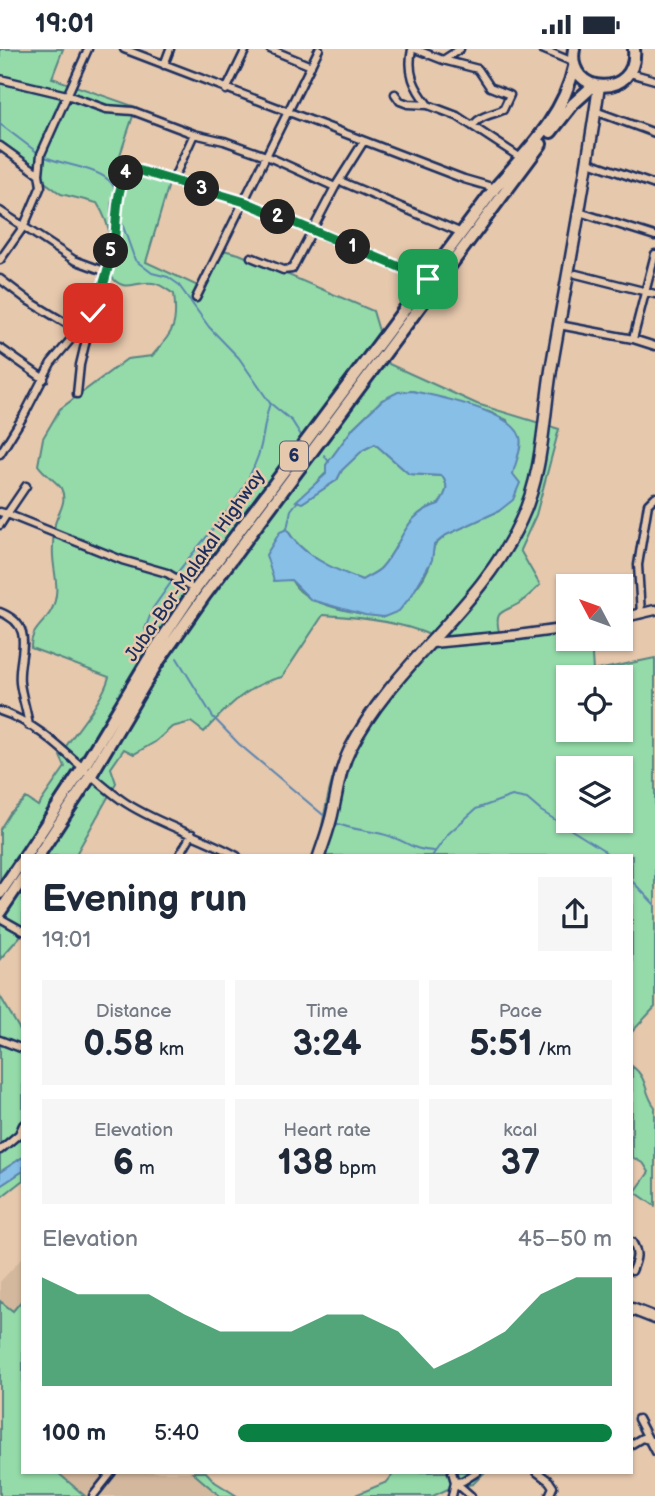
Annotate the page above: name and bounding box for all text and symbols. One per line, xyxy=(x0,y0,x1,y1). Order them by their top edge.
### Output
text: 19:01 xyxy=(35,9,95,40)
pin: 4 xyxy=(108,155,144,191)
text: 4 xyxy=(120,161,131,184)
pin: 3 xyxy=(184,171,220,207)
text: 3 xyxy=(196,177,207,200)
pin: 2 xyxy=(260,199,296,235)
text: 2 xyxy=(272,205,283,228)
pin: 1 xyxy=(336,229,370,265)
pin: 5 xyxy=(94,233,128,269)
text: 1 xyxy=(349,235,357,258)
text: 5 xyxy=(105,239,116,262)
pin xyxy=(398,249,458,309)
icon: arrive xyxy=(409,260,447,298)
pin xyxy=(63,283,123,343)
icon: check xyxy=(74,294,112,332)
road number: 6 xyxy=(280,442,308,471)
street label: Juba-Bor-Malakal Highway xyxy=(120,465,270,666)
north arrow xyxy=(556,574,634,651)
map controls xyxy=(556,574,633,833)
button: locate xyxy=(556,665,633,742)
button: layers xyxy=(556,756,633,833)
text: Evening run xyxy=(42,877,247,922)
button: share xyxy=(538,877,612,951)
text: 19:01 xyxy=(42,926,91,954)
text: Distance xyxy=(96,1000,172,1023)
text: Time xyxy=(306,1000,348,1023)
text: Pace xyxy=(499,1000,542,1023)
text: 0.58 xyxy=(83,1023,154,1066)
text: 3:24 xyxy=(292,1023,362,1066)
text: 5:51 xyxy=(469,1023,533,1066)
text: km xyxy=(154,1038,184,1061)
text: /km xyxy=(533,1038,571,1061)
text: Elevation xyxy=(94,1119,173,1142)
text: Heart rate xyxy=(283,1119,371,1142)
text: kcal xyxy=(503,1119,537,1142)
text: 6 xyxy=(113,1142,134,1185)
text: 138 xyxy=(278,1142,334,1185)
text: 37 xyxy=(500,1142,540,1185)
text: m xyxy=(134,1157,155,1180)
text: bpm xyxy=(334,1157,376,1180)
text: Elevation xyxy=(42,1225,138,1253)
text: 45–50 m xyxy=(518,1225,612,1253)
text: 100 m xyxy=(42,1419,106,1447)
text: 5:40 xyxy=(154,1419,199,1447)

